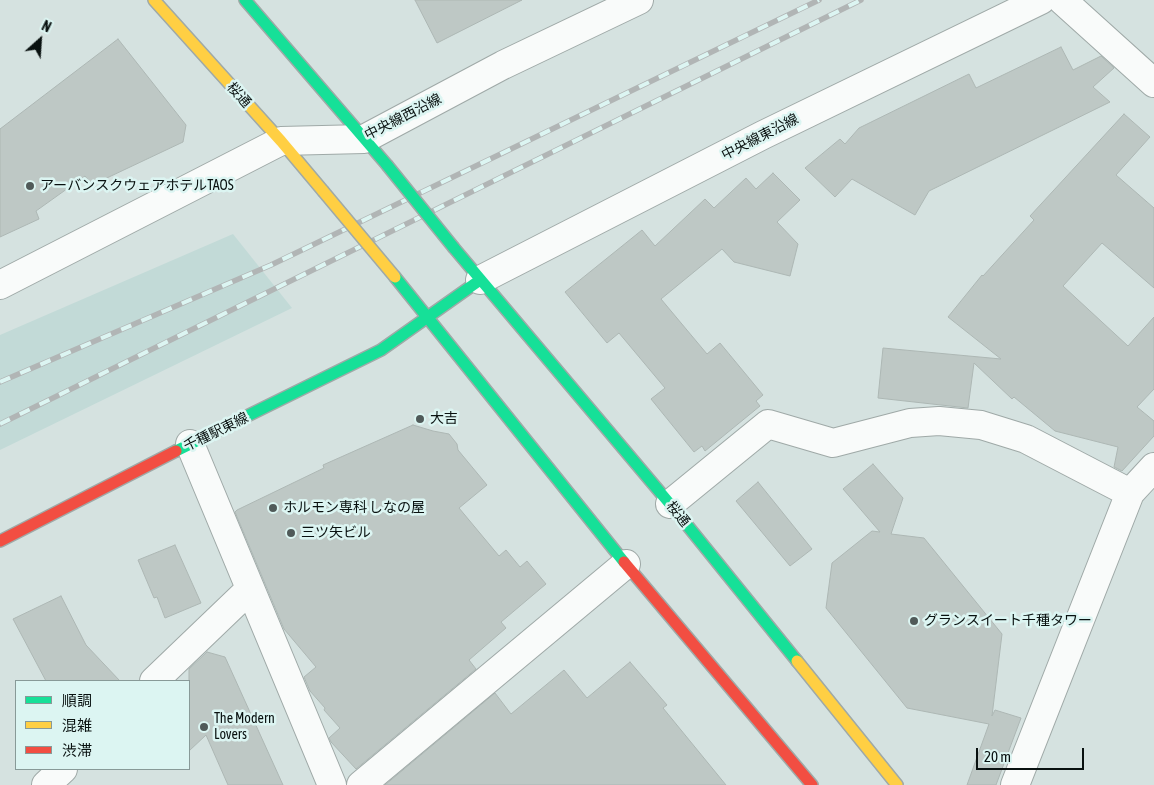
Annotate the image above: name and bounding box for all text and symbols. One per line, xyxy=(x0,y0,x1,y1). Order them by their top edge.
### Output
north arrow xyxy=(15,15,65,65)
text: N xyxy=(39,18,54,36)
street label: 桜通 xyxy=(223,79,255,111)
street label: 中央線西沿線 xyxy=(362,90,444,144)
street label: 中央線東沿線 xyxy=(719,110,801,164)
place label: アーバンスクウェアホテルTAOS xyxy=(40,178,234,194)
marker: アーバンスクウェアホテルTAOS xyxy=(24,180,36,192)
street label: 千種駅東線 xyxy=(181,409,251,455)
place label: 大吉 xyxy=(430,411,458,427)
marker: 大吉 xyxy=(414,413,426,425)
street label: 桜通 xyxy=(663,498,693,530)
place label: ホルモン専科 しなの屋 xyxy=(283,500,425,516)
marker: ホルモン専科 しなの屋 xyxy=(267,502,279,514)
place label: 三ツ矢ビル xyxy=(301,525,371,541)
marker: 三ツ矢ビル xyxy=(285,527,297,539)
place label: グランスイート千種タワー xyxy=(924,613,1092,629)
marker: グランスイート千種タワー xyxy=(908,615,920,627)
legend xyxy=(15,680,190,770)
text: 順調 xyxy=(62,692,92,709)
place label: The Modern Lovers xyxy=(214,711,275,744)
text: 混雑 xyxy=(62,717,92,734)
marker: The Modern Lovers xyxy=(198,721,210,733)
scale bar xyxy=(979,738,1086,770)
text: 渋滞 xyxy=(62,742,92,759)
text: 20 m xyxy=(984,748,1011,765)

